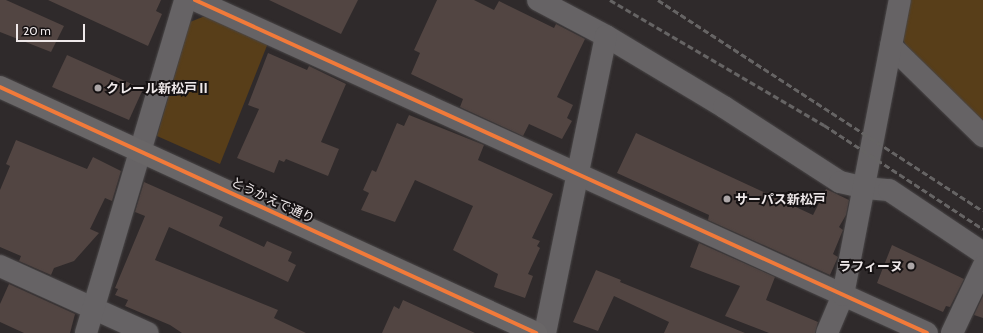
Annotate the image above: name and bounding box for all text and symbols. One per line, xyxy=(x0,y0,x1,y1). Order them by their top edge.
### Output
scale bar xyxy=(18,16,87,42)
text: 20 m xyxy=(23,23,51,38)
place label: クレール新松戸Ⅱ xyxy=(106,80,210,96)
marker: クレール新松戸Ⅱ xyxy=(93,83,103,93)
street label: とうかえで通り xyxy=(228,174,318,226)
place label: サーパス新松戸 xyxy=(735,191,826,207)
marker: サーパス新松戸 xyxy=(722,194,732,204)
place label: ラフィーヌ xyxy=(838,258,903,274)
marker: ラフィーヌ xyxy=(906,261,916,271)

